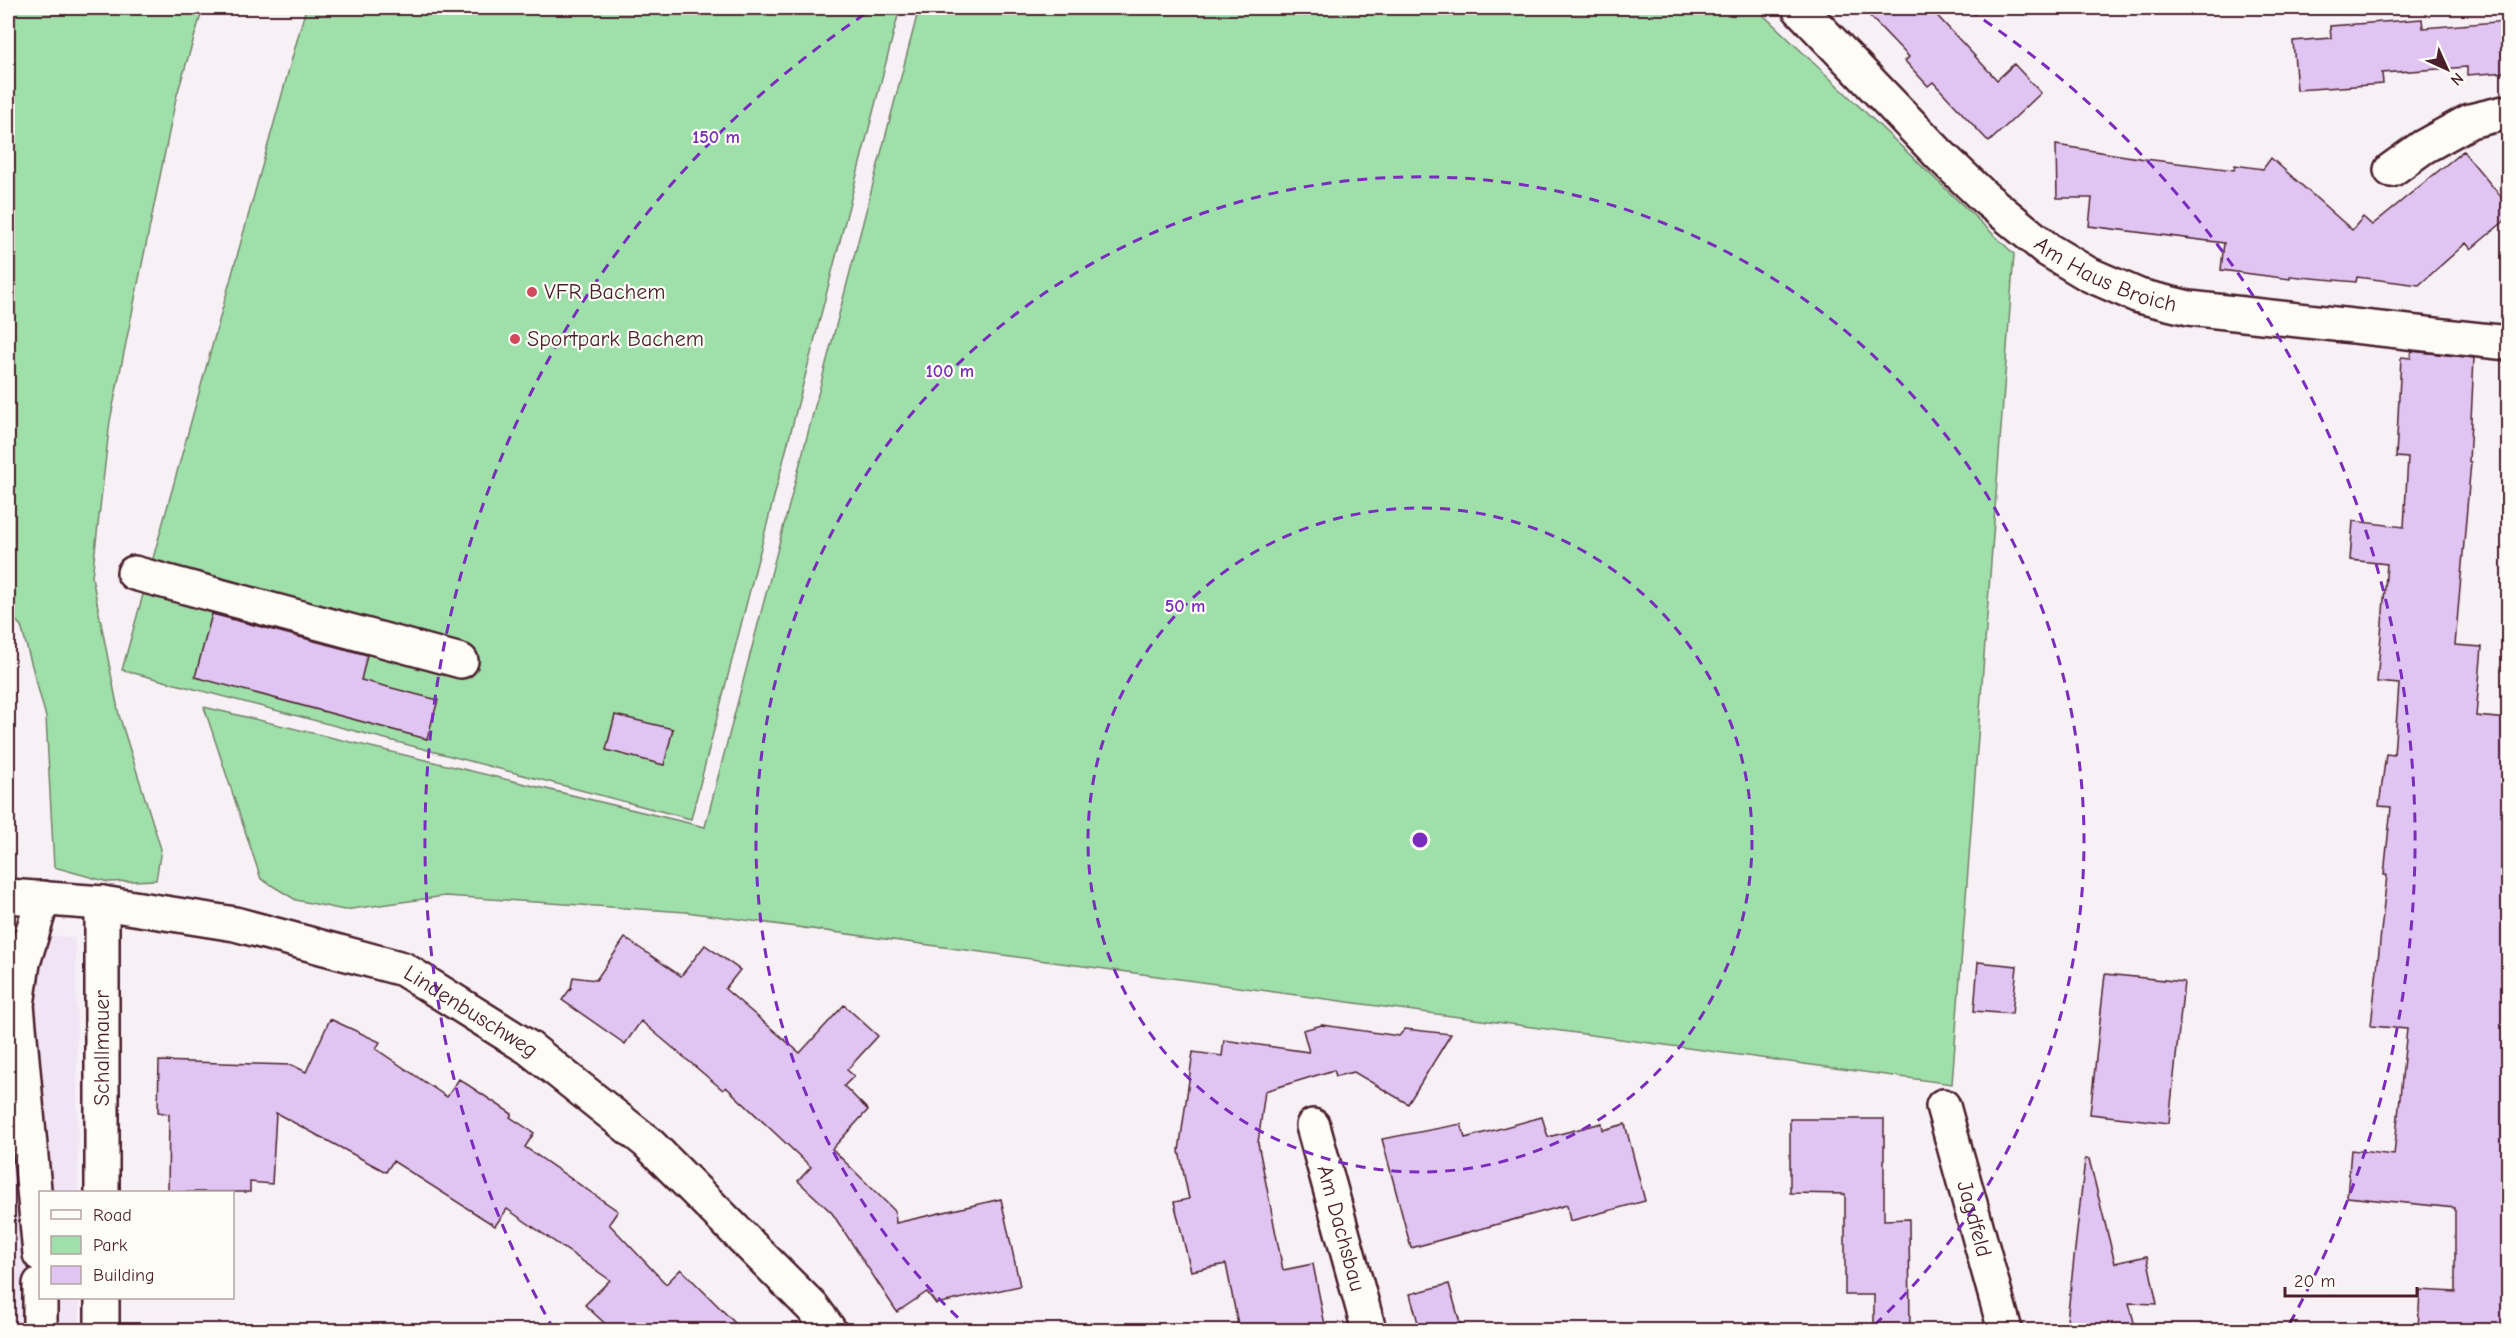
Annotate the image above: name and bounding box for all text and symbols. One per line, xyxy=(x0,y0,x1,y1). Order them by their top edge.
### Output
north arrow xyxy=(2417,39,2477,99)
text: N xyxy=(2447,69,2467,89)
text: 150 m xyxy=(692,127,740,148)
street label: Am Haus Broich xyxy=(2029,231,2179,318)
place label: VFR Bachem xyxy=(544,279,666,305)
marker: VFR Bachem xyxy=(525,285,539,299)
place label: Sportpark Bachem xyxy=(527,326,704,352)
marker: Sportpark Bachem xyxy=(508,332,522,346)
text: 100 m xyxy=(926,361,974,382)
text: 50 m xyxy=(1165,596,1205,617)
centre of rings xyxy=(1410,830,1430,850)
street label: Lindenbuschweg xyxy=(399,960,543,1063)
street label: Schallmauer xyxy=(89,990,115,1106)
street label: Am Dachsbau xyxy=(1311,1162,1371,1294)
street label: Jagdfeld xyxy=(1951,1178,1997,1260)
legend xyxy=(39,1191,234,1299)
text: Road xyxy=(93,1205,132,1226)
text: Park xyxy=(93,1235,128,1256)
scale bar xyxy=(2285,1260,2417,1298)
text: Building xyxy=(93,1265,155,1286)
text: 20 m xyxy=(2294,1271,2335,1292)

